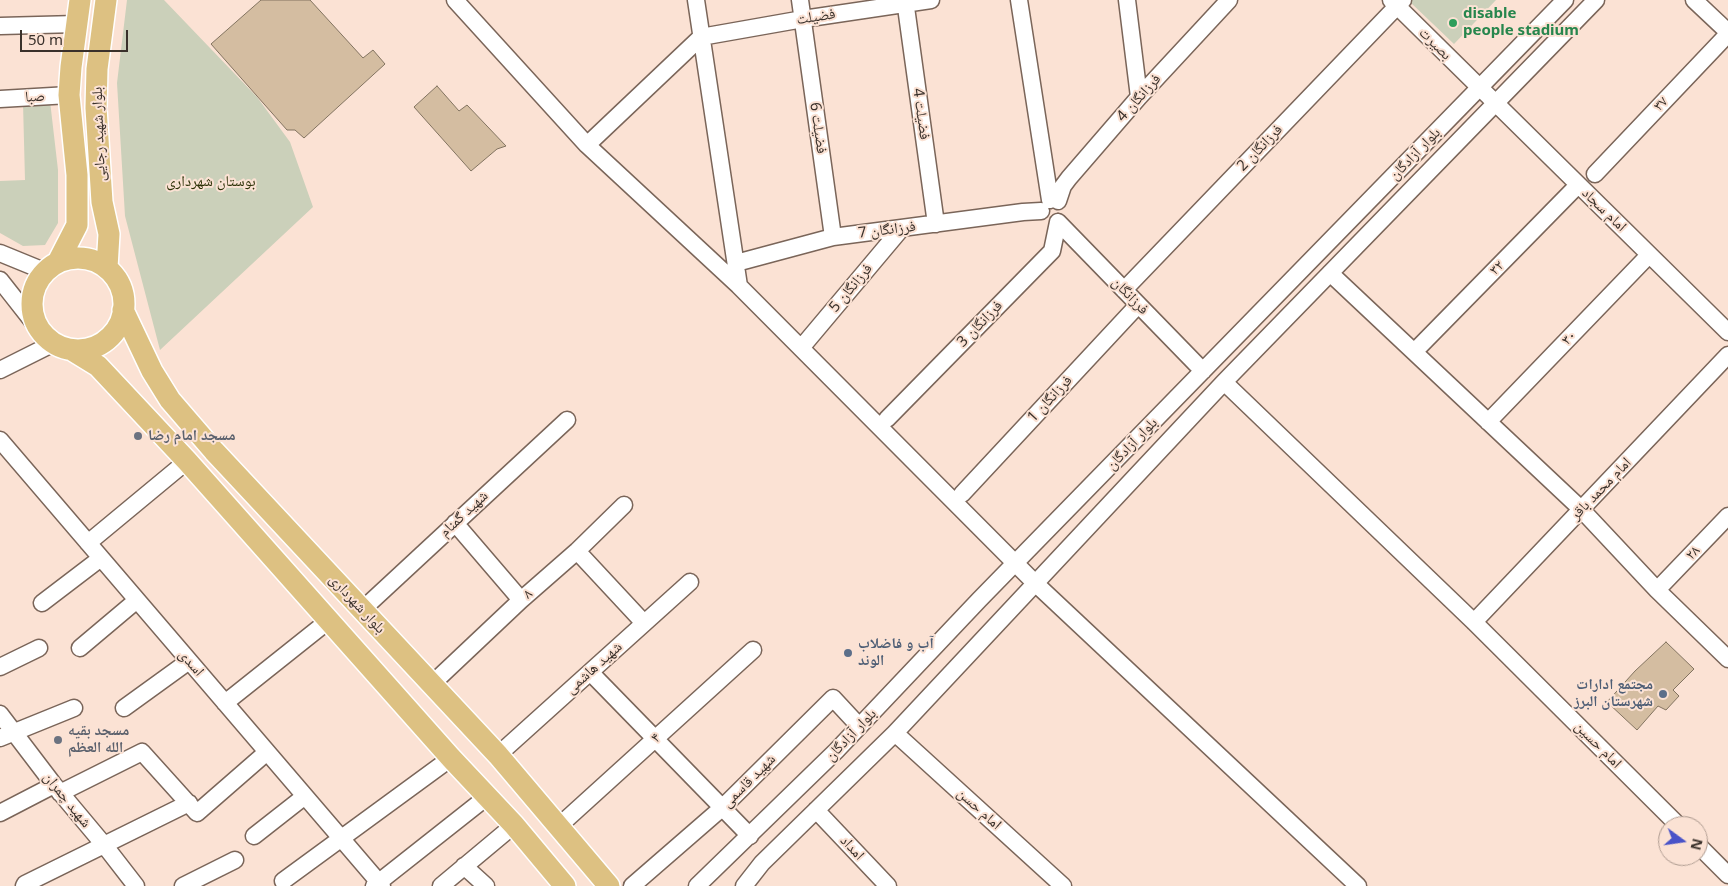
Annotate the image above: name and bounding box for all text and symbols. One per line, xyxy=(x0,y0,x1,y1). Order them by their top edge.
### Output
street label: فضیلت xyxy=(795,5,837,29)
place label: disable people stadium xyxy=(1463,5,1579,40)
marker: disable people stadium xyxy=(1447,17,1459,29)
scale bar xyxy=(22,20,130,52)
street label: بصیرت xyxy=(1415,24,1455,64)
text: 50 m xyxy=(28,29,63,49)
street label: فرزانگان 4 xyxy=(1113,71,1165,125)
street label: بلوار شهید رجایی xyxy=(88,86,110,182)
street label: صبا xyxy=(25,87,45,107)
street label: فضیلت 4 xyxy=(908,87,934,141)
street label: ۳۷ xyxy=(1650,93,1672,115)
street label: فضیلت 6 xyxy=(805,101,831,155)
street label: فرزانگان 2 xyxy=(1233,121,1287,175)
street label: بلوار آزادگان xyxy=(1386,124,1444,184)
park label: بوستان شهرداری xyxy=(166,173,256,191)
street label: امام سجاد xyxy=(1578,184,1630,236)
street label: فرزانگان 7 xyxy=(857,218,917,242)
street label: ۳۲ xyxy=(1486,257,1508,279)
street label: فرزانگان 5 xyxy=(826,260,876,316)
street label: فرزانگان xyxy=(1108,273,1152,319)
street label: فرزانگان 3 xyxy=(953,297,1007,351)
street label: ۳۰ xyxy=(1558,327,1580,349)
street label: فرزانگان 1 xyxy=(1024,372,1076,426)
street label: بلوار آزادگان xyxy=(1103,414,1161,474)
place label: مسجد امام رضا xyxy=(148,427,236,445)
marker: مسجد امام رضا xyxy=(132,430,144,442)
street label: امام محمد باقر xyxy=(1567,454,1635,524)
street label: شهید گمنام xyxy=(436,487,492,541)
street label: ۲۸ xyxy=(1682,542,1704,564)
street label: بلوار شهرداری xyxy=(325,571,389,637)
street label: ۸ xyxy=(520,585,536,603)
place label: آب و فاضلاب الوند xyxy=(858,635,934,670)
street label: شهید هاشمی xyxy=(562,638,626,698)
street label: اسدی xyxy=(174,646,208,680)
marker: آب و فاضلاب الوند xyxy=(842,647,854,659)
place label: مجتمع ادارات شهرستان البرز xyxy=(1574,676,1653,711)
marker: مجتمع ادارات شهرستان البرز xyxy=(1657,688,1669,700)
street label: بلوار آزادگان xyxy=(822,705,880,765)
street label: امام حسین xyxy=(1571,718,1625,772)
place label: مسجد بقیه الله العظم xyxy=(68,722,129,757)
street label: ۴ xyxy=(647,729,665,747)
marker: مسجد بقیه الله العظم xyxy=(52,734,64,746)
street label: شهید قاسمی xyxy=(718,750,780,812)
street label: شهید چمران xyxy=(39,769,95,831)
street label: امام حسن xyxy=(953,784,1005,834)
north arrow xyxy=(1658,816,1708,866)
street label: امداد xyxy=(836,832,868,864)
text: N xyxy=(1686,837,1708,852)

